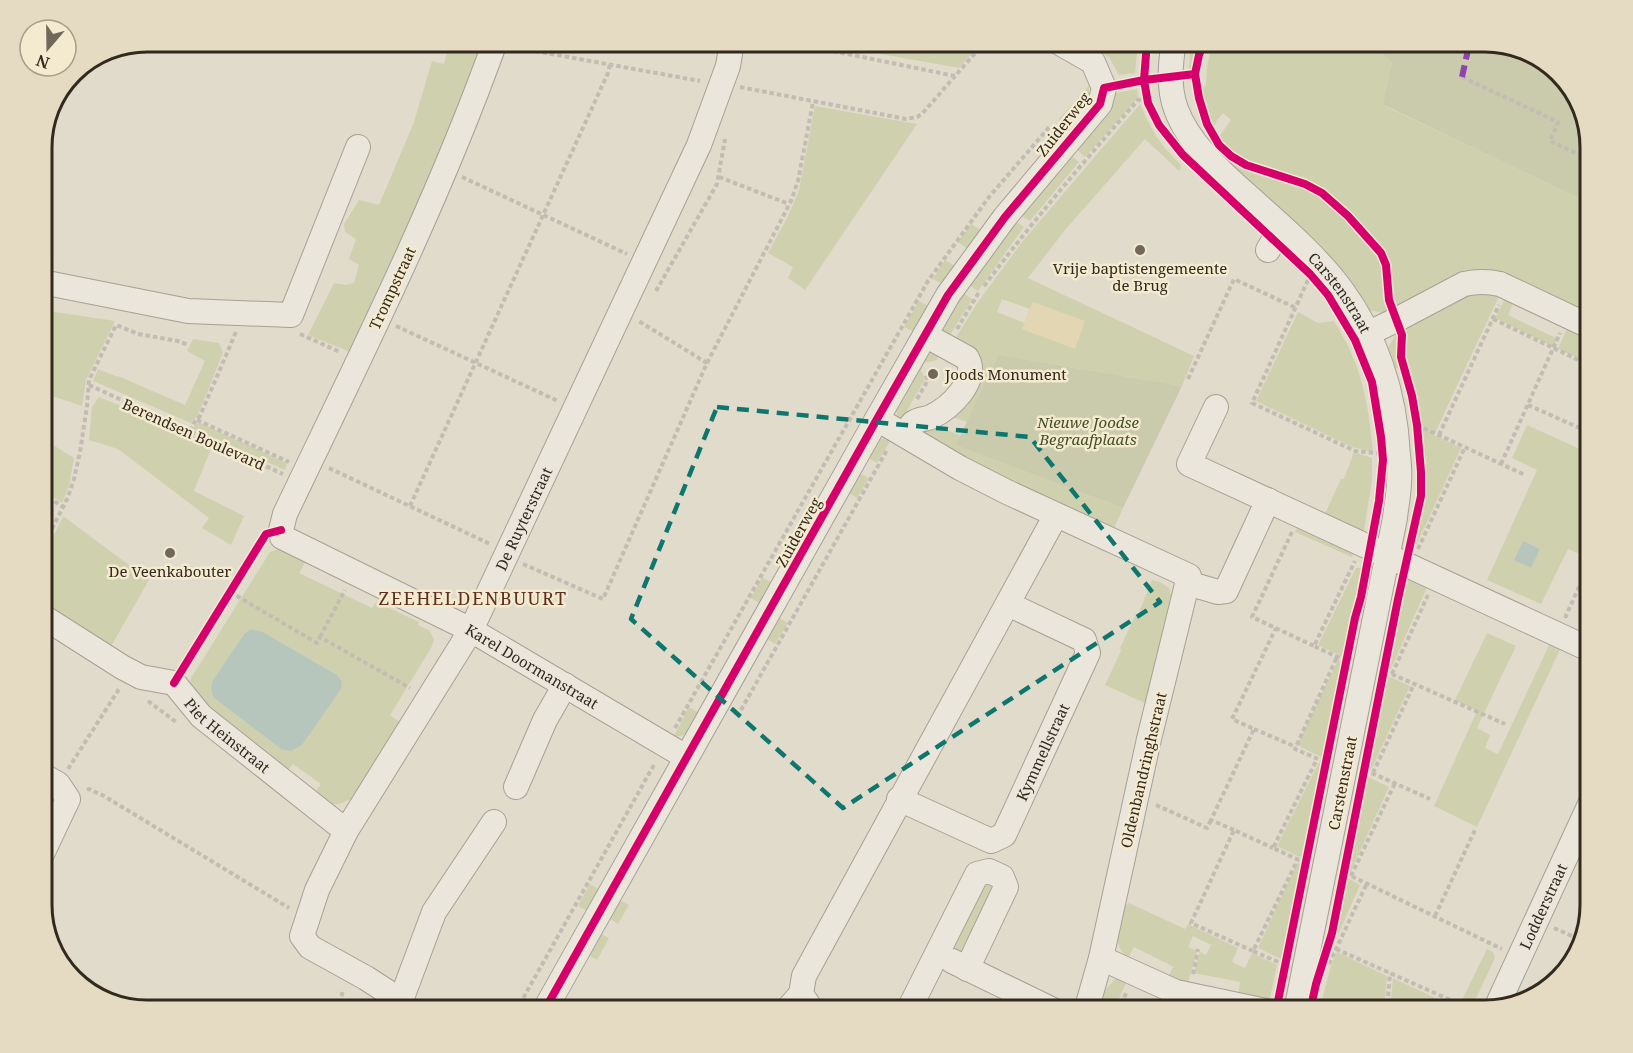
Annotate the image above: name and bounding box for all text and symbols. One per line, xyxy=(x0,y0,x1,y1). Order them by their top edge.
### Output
north arrow xyxy=(18,18,78,78)
text: N xyxy=(33,49,53,75)
street label: Zuiderweg xyxy=(1032,88,1094,160)
street label: Trompstraat xyxy=(364,243,420,333)
marker: Vrije baptistengemeente de Brug xyxy=(1133,243,1147,257)
street label: Carstenstraat xyxy=(1304,248,1376,336)
place label: Vrije baptistengemeente de Brug xyxy=(1053,258,1227,295)
place label: Joods Monument xyxy=(944,364,1067,384)
marker: Joods Monument xyxy=(926,367,940,381)
street label: Berendsen Boulevard xyxy=(119,393,269,475)
park label: Nieuwe Joodse Begraafplaats xyxy=(1036,412,1139,449)
street label: De Ruyterstraat xyxy=(490,464,556,574)
street label: Zuiderweg xyxy=(771,494,825,570)
marker: De Veenkabouter xyxy=(163,546,177,560)
place label: De Veenkabouter xyxy=(109,561,231,581)
district label: ZEEHELDENBUURT xyxy=(379,586,567,610)
street label: Karel Doormanstraat xyxy=(462,619,602,713)
street label: Oldenbandringhstraat xyxy=(1115,690,1171,850)
street label: Piet Heinstraat xyxy=(180,694,274,777)
street label: Kymmellstraat xyxy=(1011,700,1074,804)
street label: Carstenstraat xyxy=(1323,734,1361,832)
street label: Lodderstraat xyxy=(1514,860,1571,953)

